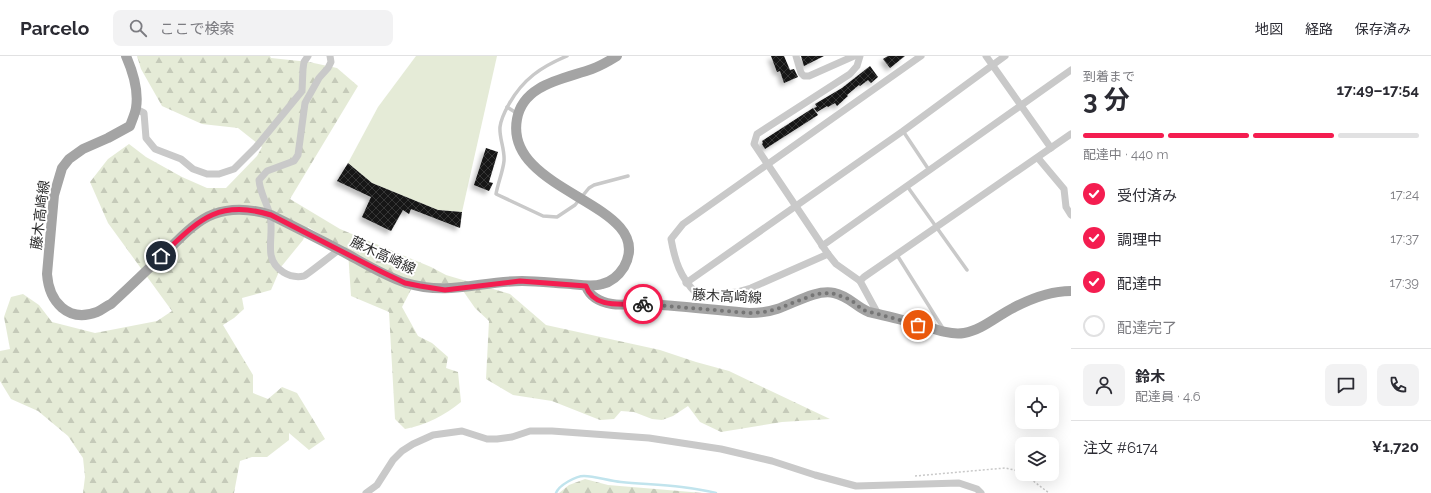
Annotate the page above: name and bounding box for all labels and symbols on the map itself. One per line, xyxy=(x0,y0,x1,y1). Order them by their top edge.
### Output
street label: 藤木高崎線 xyxy=(28,179,52,251)
street label: 藤木高崎線 xyxy=(348,233,418,277)
pin xyxy=(144,239,178,273)
courier xyxy=(623,284,663,324)
street label: 藤木高崎線 xyxy=(692,286,762,306)
pin xyxy=(901,308,935,342)

